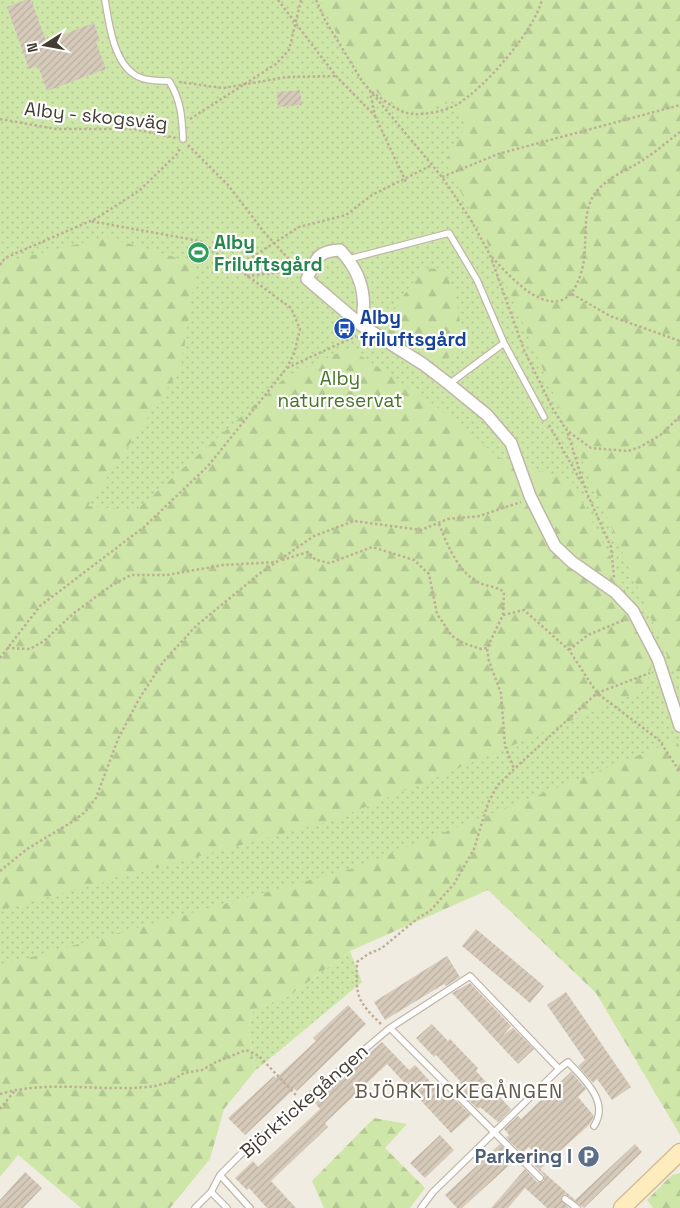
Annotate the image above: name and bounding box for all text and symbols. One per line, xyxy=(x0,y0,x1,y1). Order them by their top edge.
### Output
north arrow xyxy=(20,20,70,70)
text: N xyxy=(23,41,42,54)
street label: Alby - skogsväg xyxy=(23,96,169,136)
place label: Alby Friluftsgård xyxy=(214,230,323,277)
sports icon: Alby Friluftsgård xyxy=(186,241,210,265)
place label: Alby friluftsgård xyxy=(360,305,467,352)
bus stop icon: Alby friluftsgård xyxy=(332,316,356,340)
park label: Alby naturreservat xyxy=(277,366,403,413)
street label: Björktickegången xyxy=(235,1038,373,1164)
district label: BJÖRKTICKEGÅNGEN xyxy=(355,1078,563,1104)
place label: Parkering I xyxy=(475,1144,572,1169)
parking icon: Parkering I xyxy=(576,1144,600,1168)

